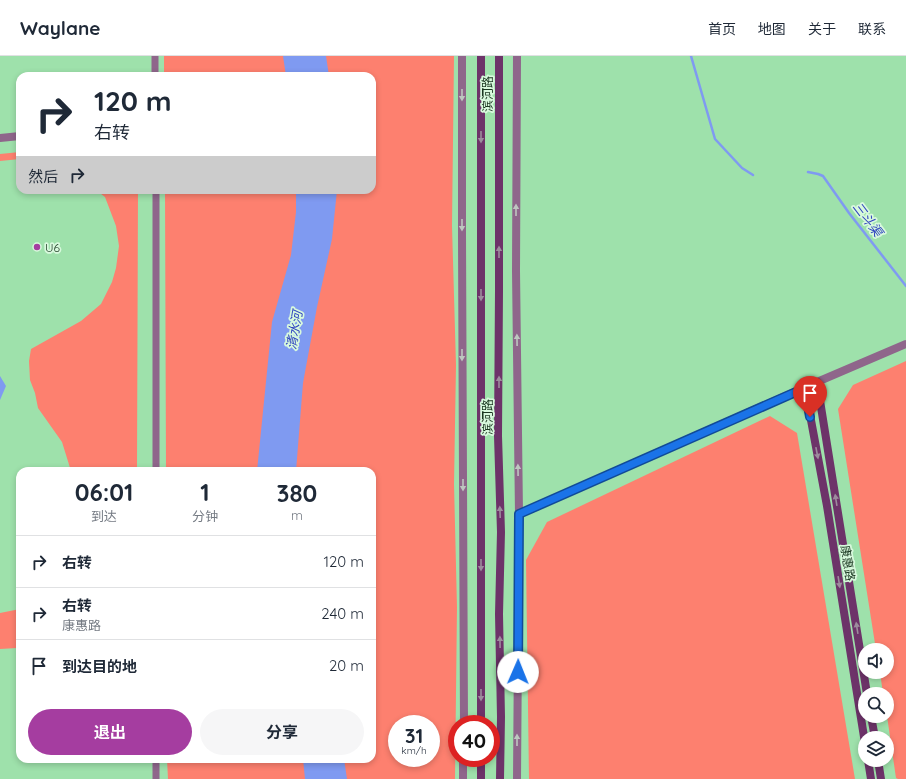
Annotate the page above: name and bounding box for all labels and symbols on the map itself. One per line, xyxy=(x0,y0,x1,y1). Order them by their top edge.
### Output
street label: 滨河路 xyxy=(480,76,495,112)
one-way arrow xyxy=(459,89,465,102)
one-way arrow xyxy=(478,131,484,144)
water label: 三斗渠 xyxy=(850,199,887,241)
one-way arrow xyxy=(513,203,519,216)
one-way arrow xyxy=(459,219,465,232)
place label: U6 xyxy=(45,240,61,255)
marker: U6 xyxy=(32,242,42,252)
one-way arrow xyxy=(496,245,502,258)
one-way arrow xyxy=(478,289,484,302)
water label: 清水河 xyxy=(283,306,306,351)
one-way arrow xyxy=(514,333,520,346)
one-way arrow xyxy=(459,349,465,362)
one-way arrow xyxy=(496,375,502,388)
pin xyxy=(793,376,827,417)
street label: 滨河路 xyxy=(480,399,495,435)
one-way arrow xyxy=(814,447,820,460)
one-way arrow xyxy=(515,464,522,476)
one-way arrow xyxy=(460,479,466,492)
one-way arrow xyxy=(833,493,839,506)
one-way arrow xyxy=(497,505,503,518)
street label: 康惠路 xyxy=(838,544,858,582)
one-way arrow xyxy=(478,559,484,572)
one-way arrow xyxy=(836,575,842,588)
one-way arrow xyxy=(854,622,860,634)
one-way arrow xyxy=(497,635,503,648)
position arrow xyxy=(497,651,539,693)
one-way arrow xyxy=(478,689,484,702)
speed limit sign: 40 xyxy=(448,715,500,767)
one-way arrow xyxy=(514,733,520,746)

